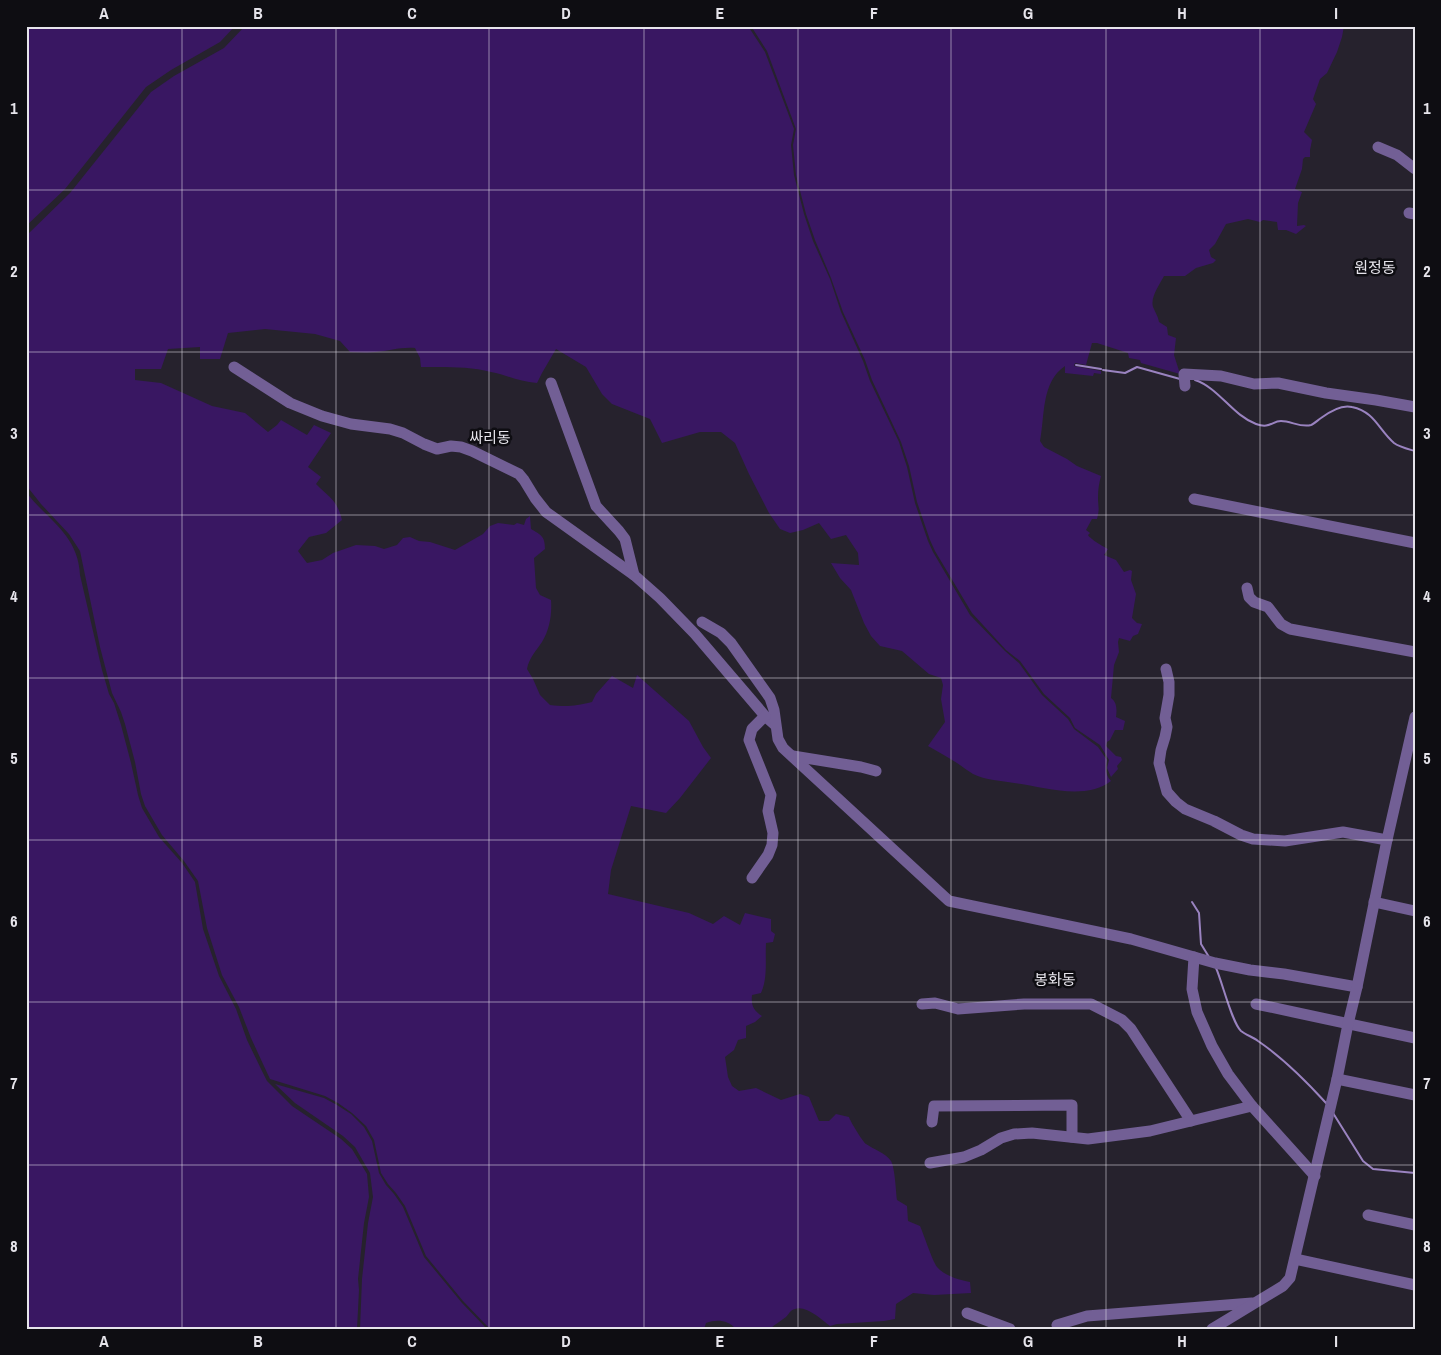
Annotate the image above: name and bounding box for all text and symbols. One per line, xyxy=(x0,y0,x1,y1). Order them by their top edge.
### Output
text: A xyxy=(99,2,109,24)
text: B xyxy=(253,2,263,24)
text: C xyxy=(407,2,417,24)
text: D xyxy=(561,2,571,24)
text: E xyxy=(716,2,725,24)
text: F xyxy=(870,2,878,24)
text: G xyxy=(1023,2,1033,24)
text: H xyxy=(1177,2,1187,24)
text: I xyxy=(1334,2,1338,24)
text: 1 xyxy=(10,97,18,119)
text: 1 xyxy=(1423,97,1431,119)
district label: 원정동 xyxy=(1354,257,1396,278)
text: 2 xyxy=(10,260,18,282)
text: 2 xyxy=(1423,260,1431,282)
text: 3 xyxy=(10,422,18,444)
text: 3 xyxy=(1423,422,1431,444)
district label: 싸리동 xyxy=(469,427,511,448)
text: 4 xyxy=(10,585,18,607)
text: 4 xyxy=(1423,585,1431,607)
text: 5 xyxy=(10,747,18,769)
text: 5 xyxy=(1423,747,1431,769)
text: 6 xyxy=(10,910,18,932)
text: 6 xyxy=(1423,910,1431,932)
district label: 봉화동 xyxy=(1034,969,1076,990)
text: 7 xyxy=(10,1072,18,1094)
text: 7 xyxy=(1423,1072,1431,1094)
text: 8 xyxy=(10,1235,18,1257)
text: 8 xyxy=(1423,1235,1431,1257)
text: A xyxy=(99,1330,109,1352)
text: B xyxy=(253,1330,263,1352)
text: C xyxy=(407,1330,417,1352)
text: D xyxy=(561,1330,571,1352)
text: E xyxy=(716,1330,725,1352)
text: F xyxy=(870,1330,878,1352)
text: G xyxy=(1023,1330,1033,1352)
text: H xyxy=(1177,1330,1187,1352)
text: I xyxy=(1334,1330,1338,1352)

